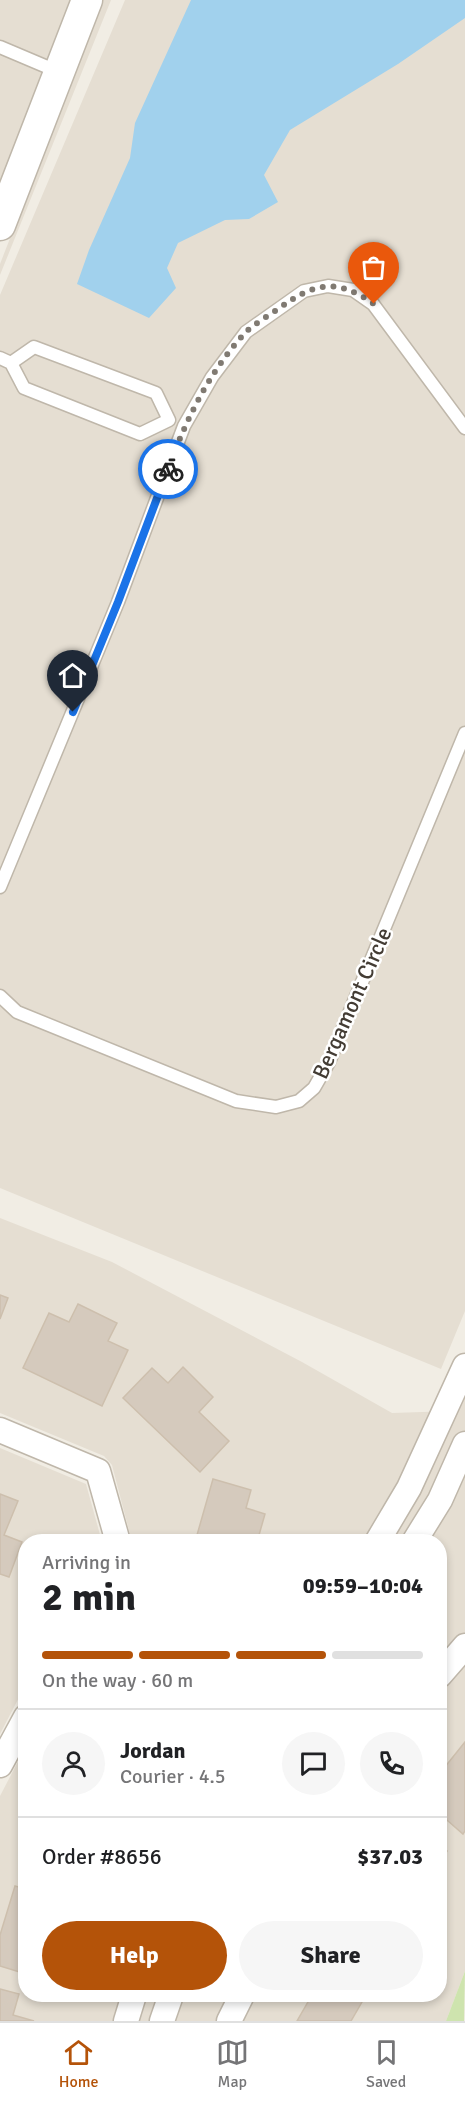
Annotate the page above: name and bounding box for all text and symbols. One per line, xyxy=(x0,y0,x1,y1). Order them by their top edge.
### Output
pin xyxy=(348,242,399,304)
icon: bag xyxy=(357,251,390,284)
courier xyxy=(138,439,198,499)
icon: bike xyxy=(152,453,185,486)
pin xyxy=(47,650,98,712)
icon: home xyxy=(56,659,89,692)
street label: Bergamont Circle xyxy=(307,923,397,1083)
text: Arriving in xyxy=(42,1550,131,1575)
text: 09:59–10:04 xyxy=(303,1572,423,1599)
text: 2 min xyxy=(42,1573,136,1621)
text: On the way · 60 m xyxy=(42,1668,193,1693)
button: person xyxy=(42,1732,105,1795)
button: chat xyxy=(282,1732,345,1795)
button: phone xyxy=(360,1732,423,1795)
text: Jordan xyxy=(120,1737,186,1764)
text: Courier · 4.5 xyxy=(120,1764,226,1789)
text: Order #8656 xyxy=(42,1843,162,1870)
text: $37.03 xyxy=(357,1843,423,1870)
button: Help xyxy=(42,1921,227,1990)
button: Share xyxy=(239,1921,423,1990)
tab: Home xyxy=(59,2036,99,2092)
tab: Map xyxy=(216,2036,249,2092)
tab: Saved xyxy=(366,2036,406,2092)

